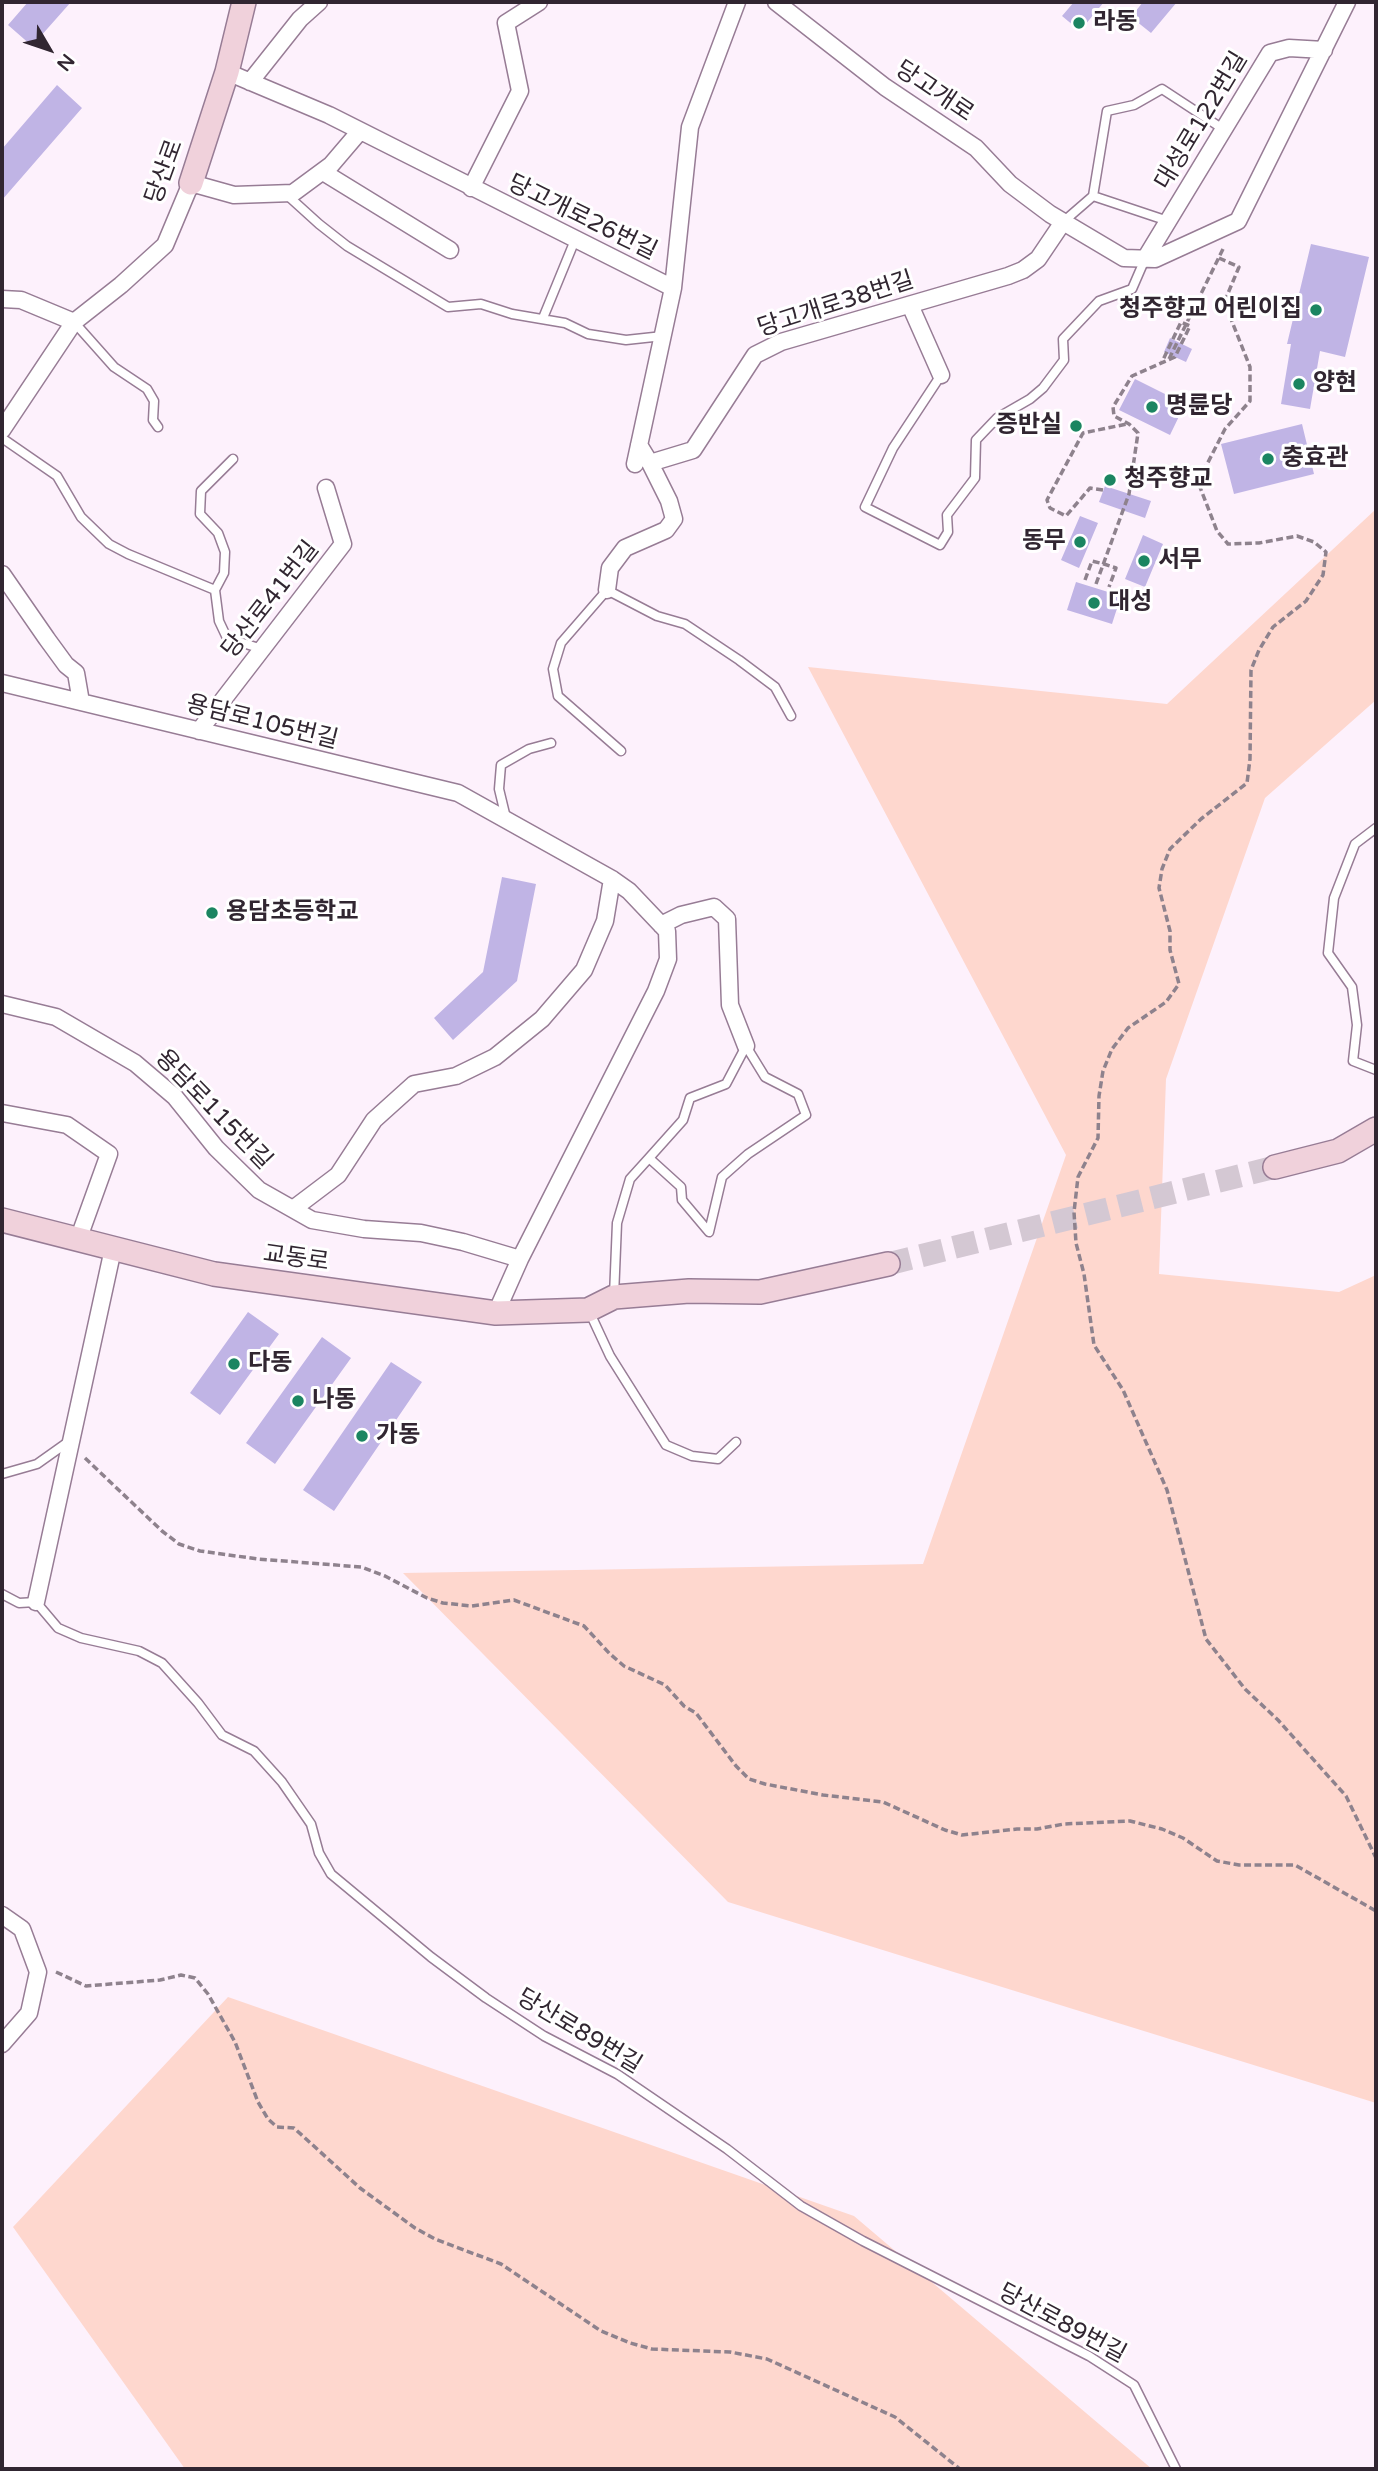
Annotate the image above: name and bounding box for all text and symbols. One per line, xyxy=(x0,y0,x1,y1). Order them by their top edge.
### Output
place label: 라동 xyxy=(1093,9,1137,37)
north arrow xyxy=(14,14,84,84)
marker: 라동 xyxy=(1071,15,1087,31)
street label: 대성로122번길 xyxy=(1150,47,1254,195)
text: N xyxy=(52,49,79,75)
street label: 당고개로 xyxy=(889,55,979,129)
street label: 당산로 xyxy=(140,136,190,208)
street label: 당고개로26번길 xyxy=(503,169,661,267)
street label: 당고개로38번길 xyxy=(754,266,918,344)
place label: 청주향교 어린이집 xyxy=(1119,296,1302,324)
marker: 청주향교 어린이집 xyxy=(1308,302,1324,318)
place label: 양현 xyxy=(1313,370,1357,398)
marker: 양현 xyxy=(1291,376,1307,392)
place label: 명륜당 xyxy=(1166,393,1232,421)
marker: 명륜당 xyxy=(1144,399,1160,415)
place label: 증반실 xyxy=(996,412,1062,440)
marker: 증반실 xyxy=(1068,418,1084,434)
place label: 충효관 xyxy=(1282,445,1348,473)
marker: 충효관 xyxy=(1260,451,1276,467)
place label: 청주향교 xyxy=(1124,466,1212,494)
marker: 청주향교 xyxy=(1102,472,1118,488)
place label: 동무 xyxy=(1022,528,1066,556)
marker: 동무 xyxy=(1072,534,1088,550)
street label: 당산로41번길 xyxy=(216,536,326,664)
place label: 서무 xyxy=(1158,547,1202,575)
marker: 서무 xyxy=(1136,553,1152,569)
place label: 대성 xyxy=(1108,589,1152,617)
marker: 대성 xyxy=(1086,595,1102,611)
street label: 용담로105번길 xyxy=(183,690,341,756)
place label: 용담초등학교 xyxy=(226,899,358,927)
marker: 용담초등학교 xyxy=(204,905,220,921)
street label: 용담로115번길 xyxy=(149,1044,277,1176)
street label: 교동로 xyxy=(261,1240,331,1278)
place label: 다동 xyxy=(248,1350,292,1378)
marker: 다동 xyxy=(226,1356,242,1372)
place label: 나동 xyxy=(312,1387,356,1415)
marker: 나동 xyxy=(290,1393,306,1409)
place label: 가동 xyxy=(376,1422,420,1450)
marker: 가동 xyxy=(354,1428,370,1444)
street label: 당산로89번길 xyxy=(511,1983,647,2081)
street label: 당산로89번길 xyxy=(993,2278,1131,2370)

